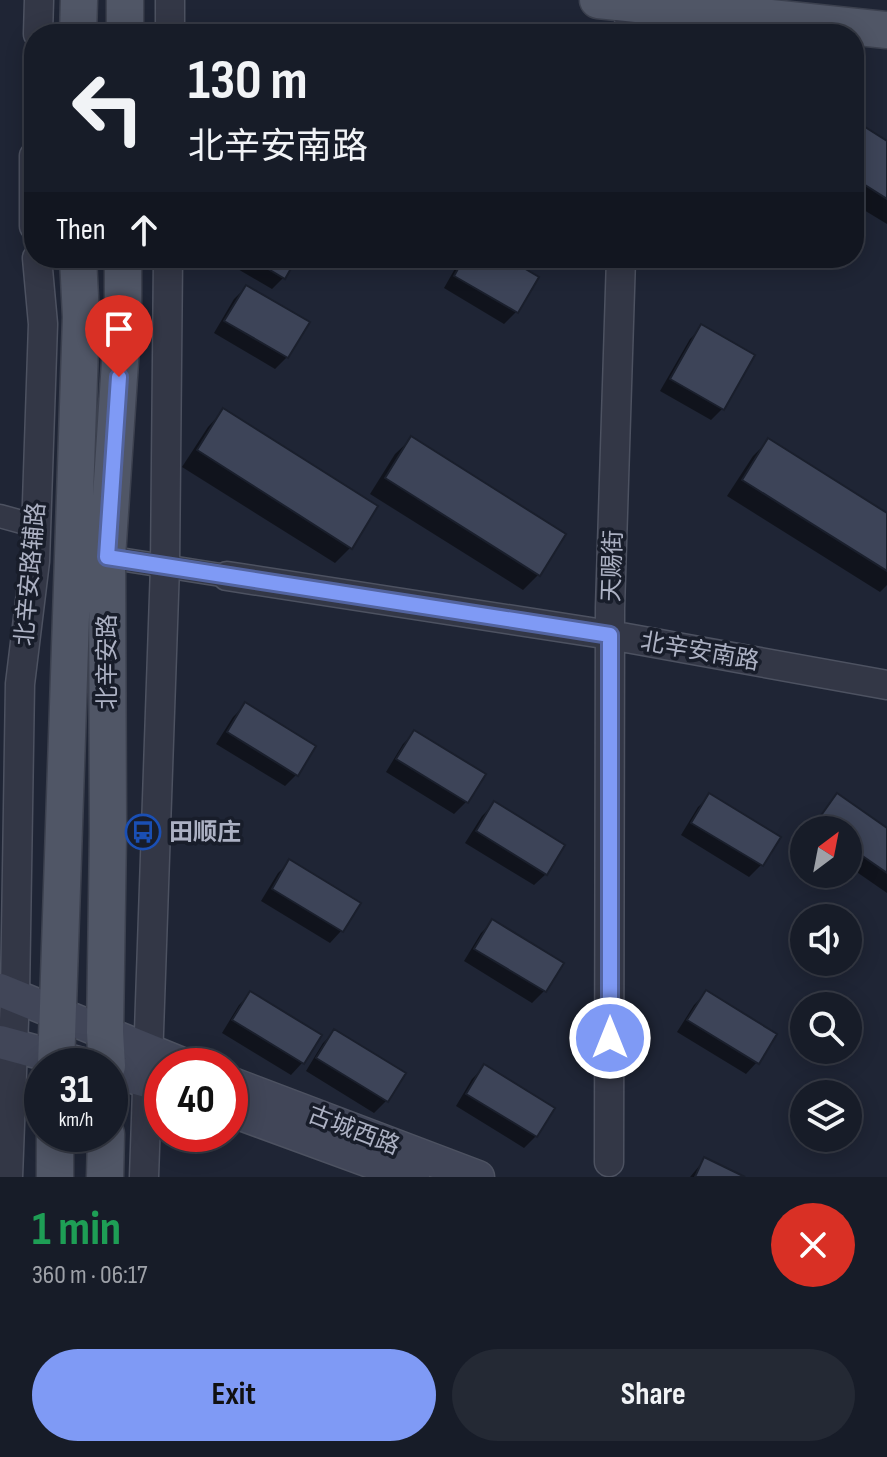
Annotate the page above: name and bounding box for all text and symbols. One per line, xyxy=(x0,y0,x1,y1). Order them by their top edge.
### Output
text: 130 m xyxy=(188,48,308,115)
icon: left xyxy=(56,56,160,160)
text: 北辛安南路 xyxy=(188,126,368,169)
icon: ahead xyxy=(122,208,166,252)
text: Then xyxy=(56,212,106,248)
pin xyxy=(85,295,153,377)
icon: arrive xyxy=(97,307,141,351)
street label: 北辛安路辅路 xyxy=(10,501,51,647)
street label: 天赐街 xyxy=(597,530,628,603)
street label: 北辛安路 xyxy=(93,614,122,710)
street label: 北辛安南路 xyxy=(638,627,762,676)
bus stop icon: 田顺庄 xyxy=(124,813,162,851)
north arrow xyxy=(790,816,862,888)
map controls xyxy=(790,816,862,1152)
place label: 田顺庄 xyxy=(169,818,241,847)
button: sound xyxy=(790,904,862,976)
button: search xyxy=(790,992,862,1064)
position arrow xyxy=(568,996,652,1080)
speed limit sign: 40 xyxy=(144,1048,248,1152)
text: 31 xyxy=(59,1066,93,1114)
button: layers xyxy=(790,1080,862,1152)
street label: 古城西路 xyxy=(304,1100,404,1161)
text: km/h xyxy=(59,1108,93,1132)
text: 1 min xyxy=(32,1201,121,1258)
button: close xyxy=(771,1203,855,1287)
text: 360 m · 06:17 xyxy=(32,1260,147,1291)
button: Exit xyxy=(32,1349,436,1441)
button: Share xyxy=(452,1349,855,1441)

